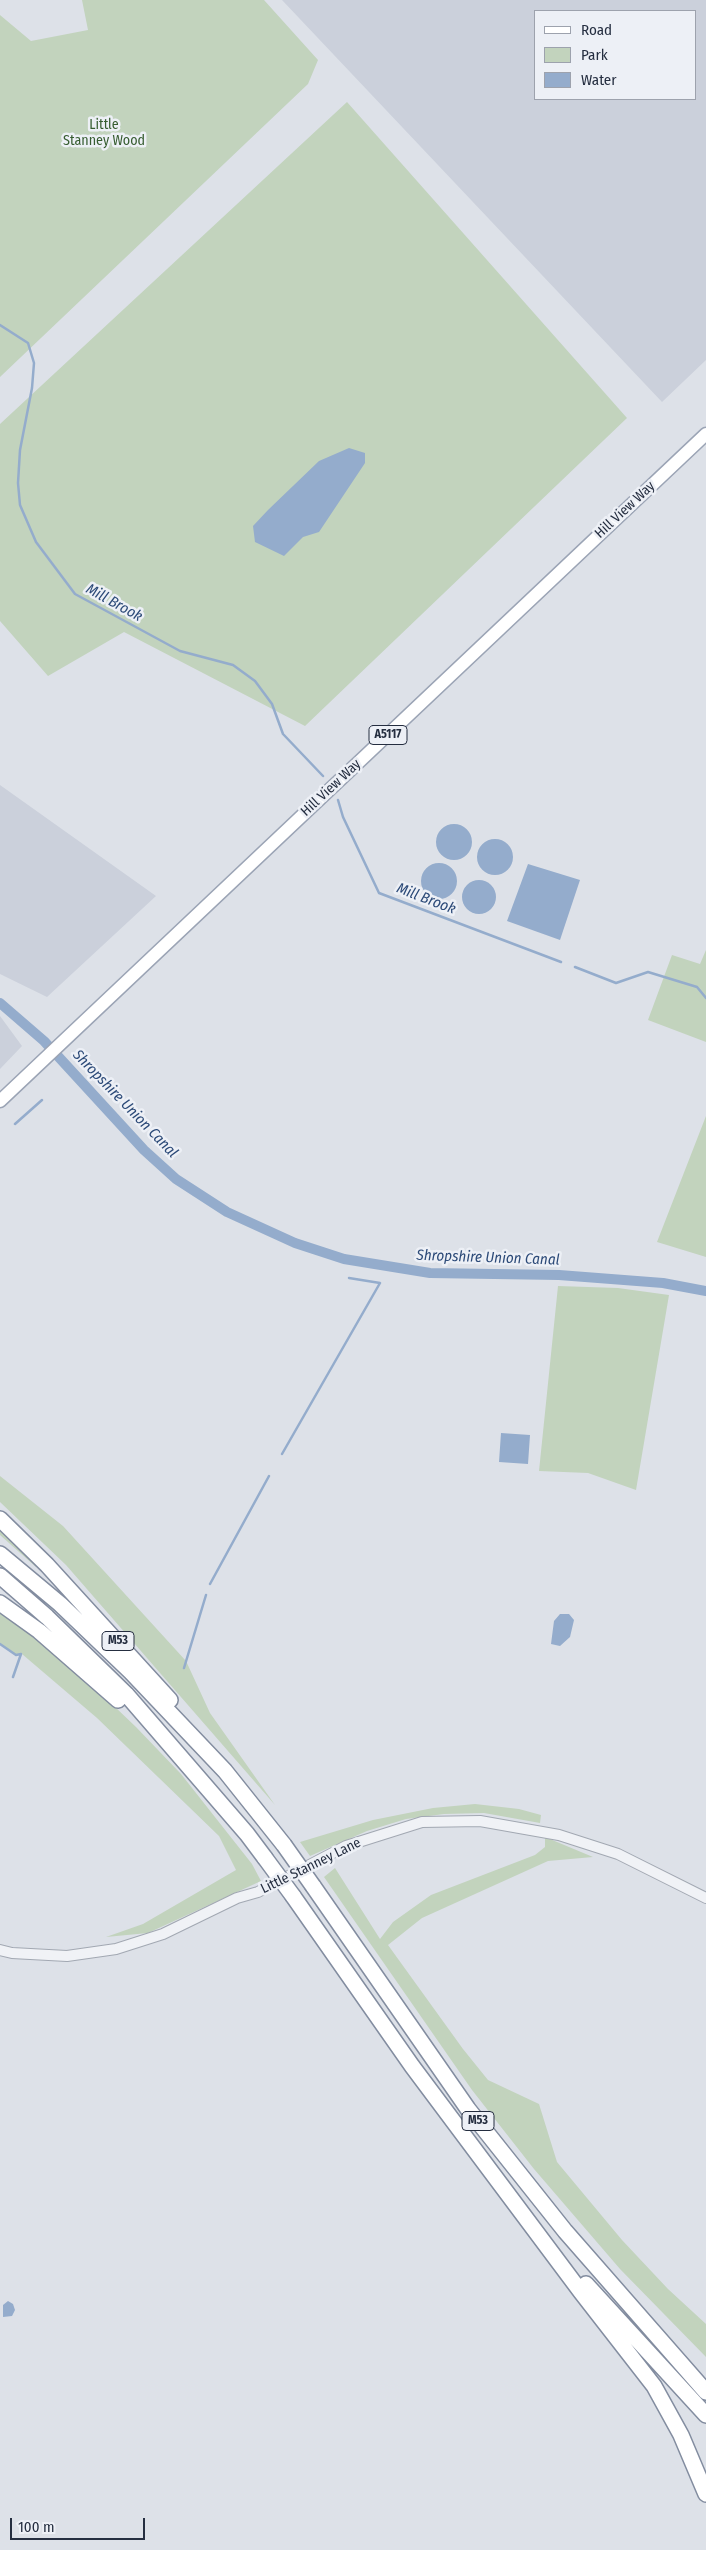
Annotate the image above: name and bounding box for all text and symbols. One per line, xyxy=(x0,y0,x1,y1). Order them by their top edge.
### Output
legend xyxy=(534,10,696,100)
text: Road xyxy=(581,21,612,39)
text: Park xyxy=(581,46,608,64)
text: Water xyxy=(581,71,616,89)
park label: Little Stanney Wood xyxy=(63,117,145,150)
street label: Hill View Way xyxy=(592,478,658,542)
water label: Mill Brook xyxy=(83,580,145,626)
road number: A5117 xyxy=(369,726,407,744)
street label: Hill View Way xyxy=(298,756,364,820)
water label: Mill Brook xyxy=(394,880,458,918)
water label: Shropshire Union Canal xyxy=(69,1046,181,1162)
water label: Shropshire Union Canal xyxy=(416,1247,560,1269)
road number: M53 xyxy=(102,1632,134,1650)
street label: Little Stanney Lane xyxy=(258,1834,364,1898)
road number: M53 xyxy=(462,2112,494,2130)
scale bar xyxy=(12,2508,148,2540)
text: 100 m xyxy=(18,2518,55,2536)

